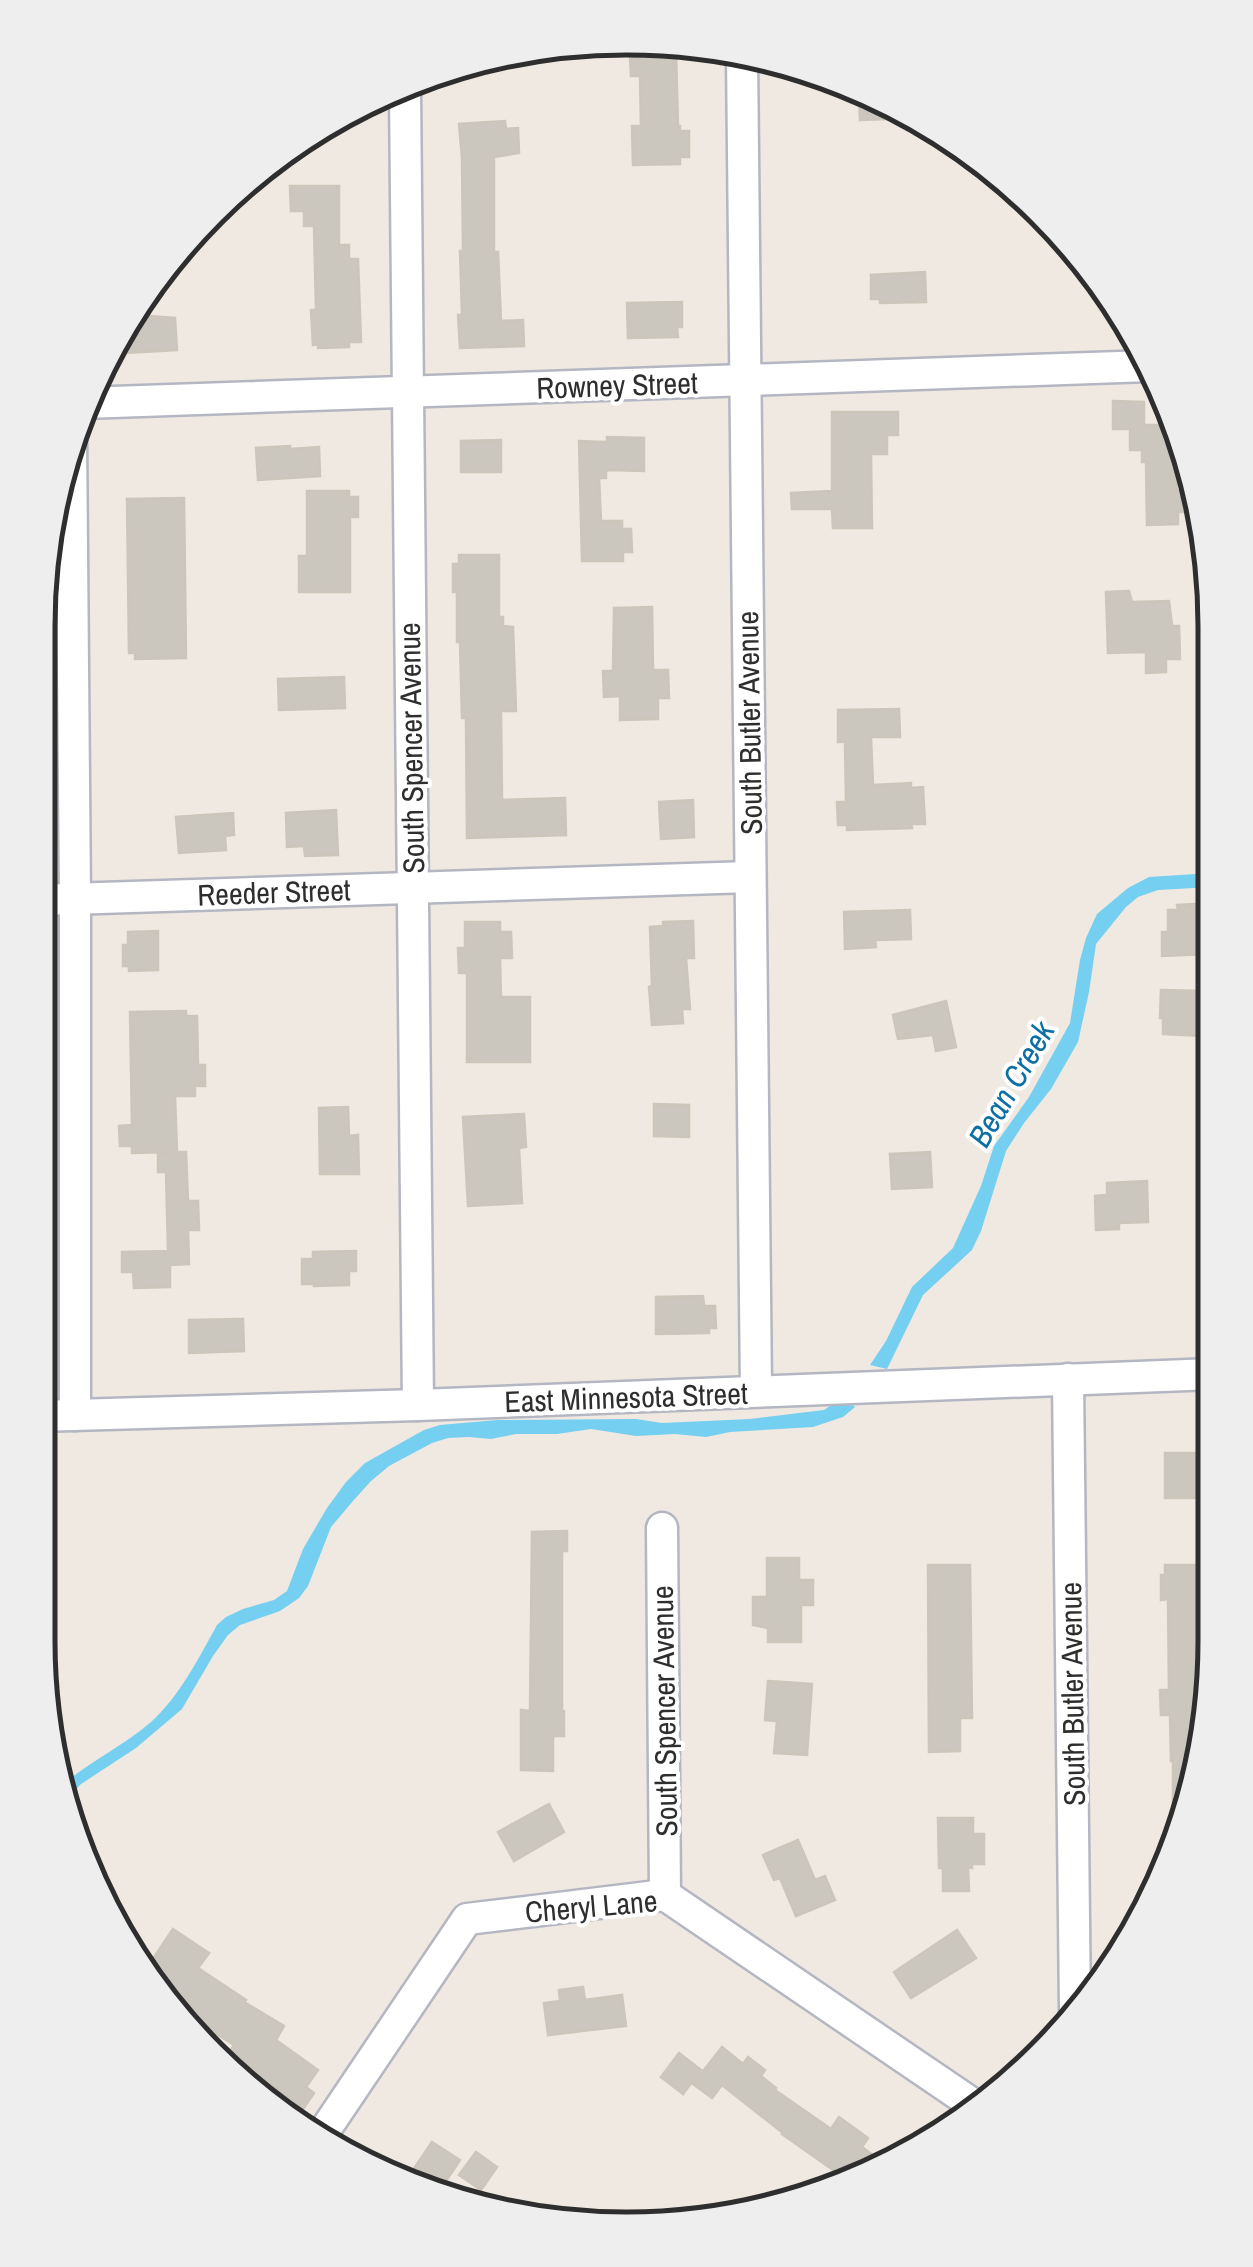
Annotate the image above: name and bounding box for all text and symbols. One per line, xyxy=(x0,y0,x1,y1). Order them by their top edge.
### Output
street label: Rowney Street xyxy=(536,362,698,408)
street label: South Butler Avenue xyxy=(727,611,771,835)
street label: South Spencer Avenue xyxy=(389,622,433,874)
street label: Reeder Street xyxy=(197,869,351,915)
water label: Bean Creek xyxy=(958,1012,1065,1155)
street label: East Minnesota Street xyxy=(504,1373,748,1421)
street label: South Butler Avenue xyxy=(1050,1582,1094,1806)
street label: South Spencer Avenue xyxy=(642,1585,686,1837)
street label: Cheryl Lane xyxy=(523,1880,659,1932)

